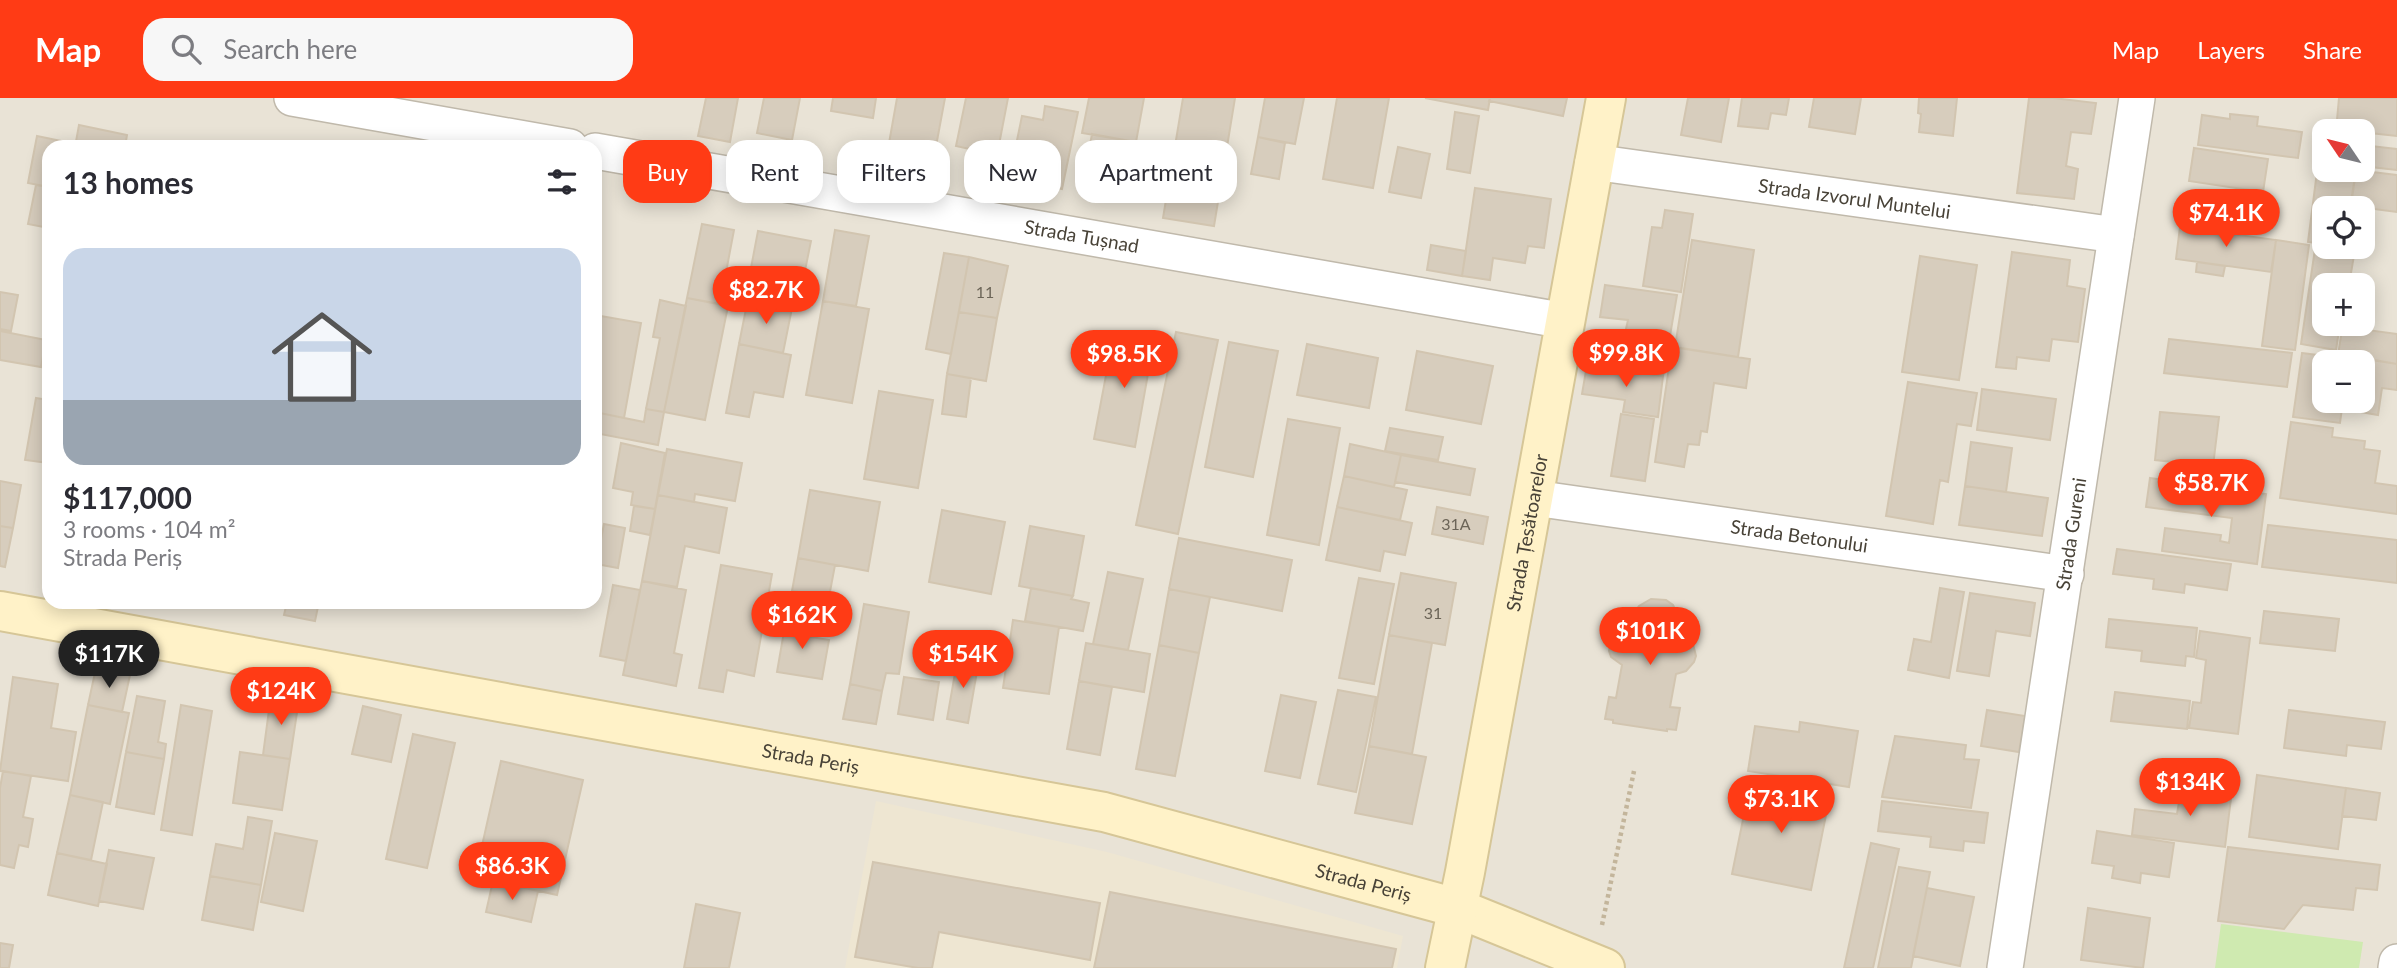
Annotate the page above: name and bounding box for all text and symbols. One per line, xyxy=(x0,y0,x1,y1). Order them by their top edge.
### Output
search box xyxy=(143,18,633,81)
text: Map xyxy=(35,29,101,69)
icon: search xyxy=(167,30,205,68)
text: Search here xyxy=(223,33,357,65)
text: Map xyxy=(2112,35,2159,64)
text: Layers xyxy=(2197,35,2265,64)
text: Share xyxy=(2303,35,2362,64)
north arrow xyxy=(2312,119,2375,182)
map controls xyxy=(2312,119,2375,413)
chip: Buy xyxy=(623,140,712,203)
chip: Rent xyxy=(726,140,823,203)
chip: Filters xyxy=(837,140,950,203)
chip: New xyxy=(964,140,1061,203)
chip: Apartment xyxy=(1075,140,1237,203)
icon: filters xyxy=(543,163,581,201)
text: 13 homes xyxy=(63,164,194,200)
street label: Strada Izvorul Muntelui xyxy=(1757,173,1952,223)
pin: $74.1K xyxy=(2169,190,2283,249)
button: locate xyxy=(2312,196,2375,259)
text: $74.1K xyxy=(2189,198,2263,226)
street label: Strada Tușnad xyxy=(1023,214,1141,257)
pin: $82.7K xyxy=(709,266,823,326)
button: + xyxy=(2312,273,2375,336)
text: $82.7K xyxy=(729,275,803,303)
house number: 11 xyxy=(976,282,994,301)
icon: home xyxy=(259,294,385,420)
pin: $98.5K xyxy=(1067,330,1181,390)
pin: $99.8K xyxy=(1569,330,1683,389)
text: $99.8K xyxy=(1589,338,1663,366)
text: $98.5K xyxy=(1087,339,1161,367)
button: − xyxy=(2312,350,2375,413)
street label: Strada Țesătoarelor xyxy=(1501,452,1552,613)
pin: $58.7K xyxy=(2154,460,2268,519)
text: $58.7K xyxy=(2174,468,2248,496)
street label: Strada Gureni xyxy=(2050,476,2090,592)
text: $117,000 xyxy=(63,479,192,515)
house number: 31A xyxy=(1441,514,1471,533)
street label: Strada Betonului xyxy=(1729,514,1870,557)
text: 3 rooms · 104 m² xyxy=(63,515,235,543)
text: Strada Periș xyxy=(63,543,182,571)
pin: $162K xyxy=(753,592,851,651)
text: $162K xyxy=(767,600,837,628)
house number: 31 xyxy=(1424,603,1442,622)
pin: $101K xyxy=(1601,608,1699,667)
text: $101K xyxy=(1615,616,1685,644)
pin: $117K xyxy=(60,630,158,690)
pin: $154K xyxy=(914,630,1012,690)
text: $117K xyxy=(74,639,144,667)
text: $154K xyxy=(928,639,998,667)
pin: $124K xyxy=(232,668,330,727)
text: $124K xyxy=(246,676,316,704)
street label: Strada Periș xyxy=(760,738,861,778)
pin: $134K xyxy=(2141,758,2239,818)
text: $134K xyxy=(2155,767,2225,795)
pin: $73.1K xyxy=(1724,776,1838,835)
text: $73.1K xyxy=(1744,784,1818,812)
pin: $86.3K xyxy=(455,842,569,902)
text: $86.3K xyxy=(475,851,549,879)
street label: Strada Periș xyxy=(1313,858,1414,906)

